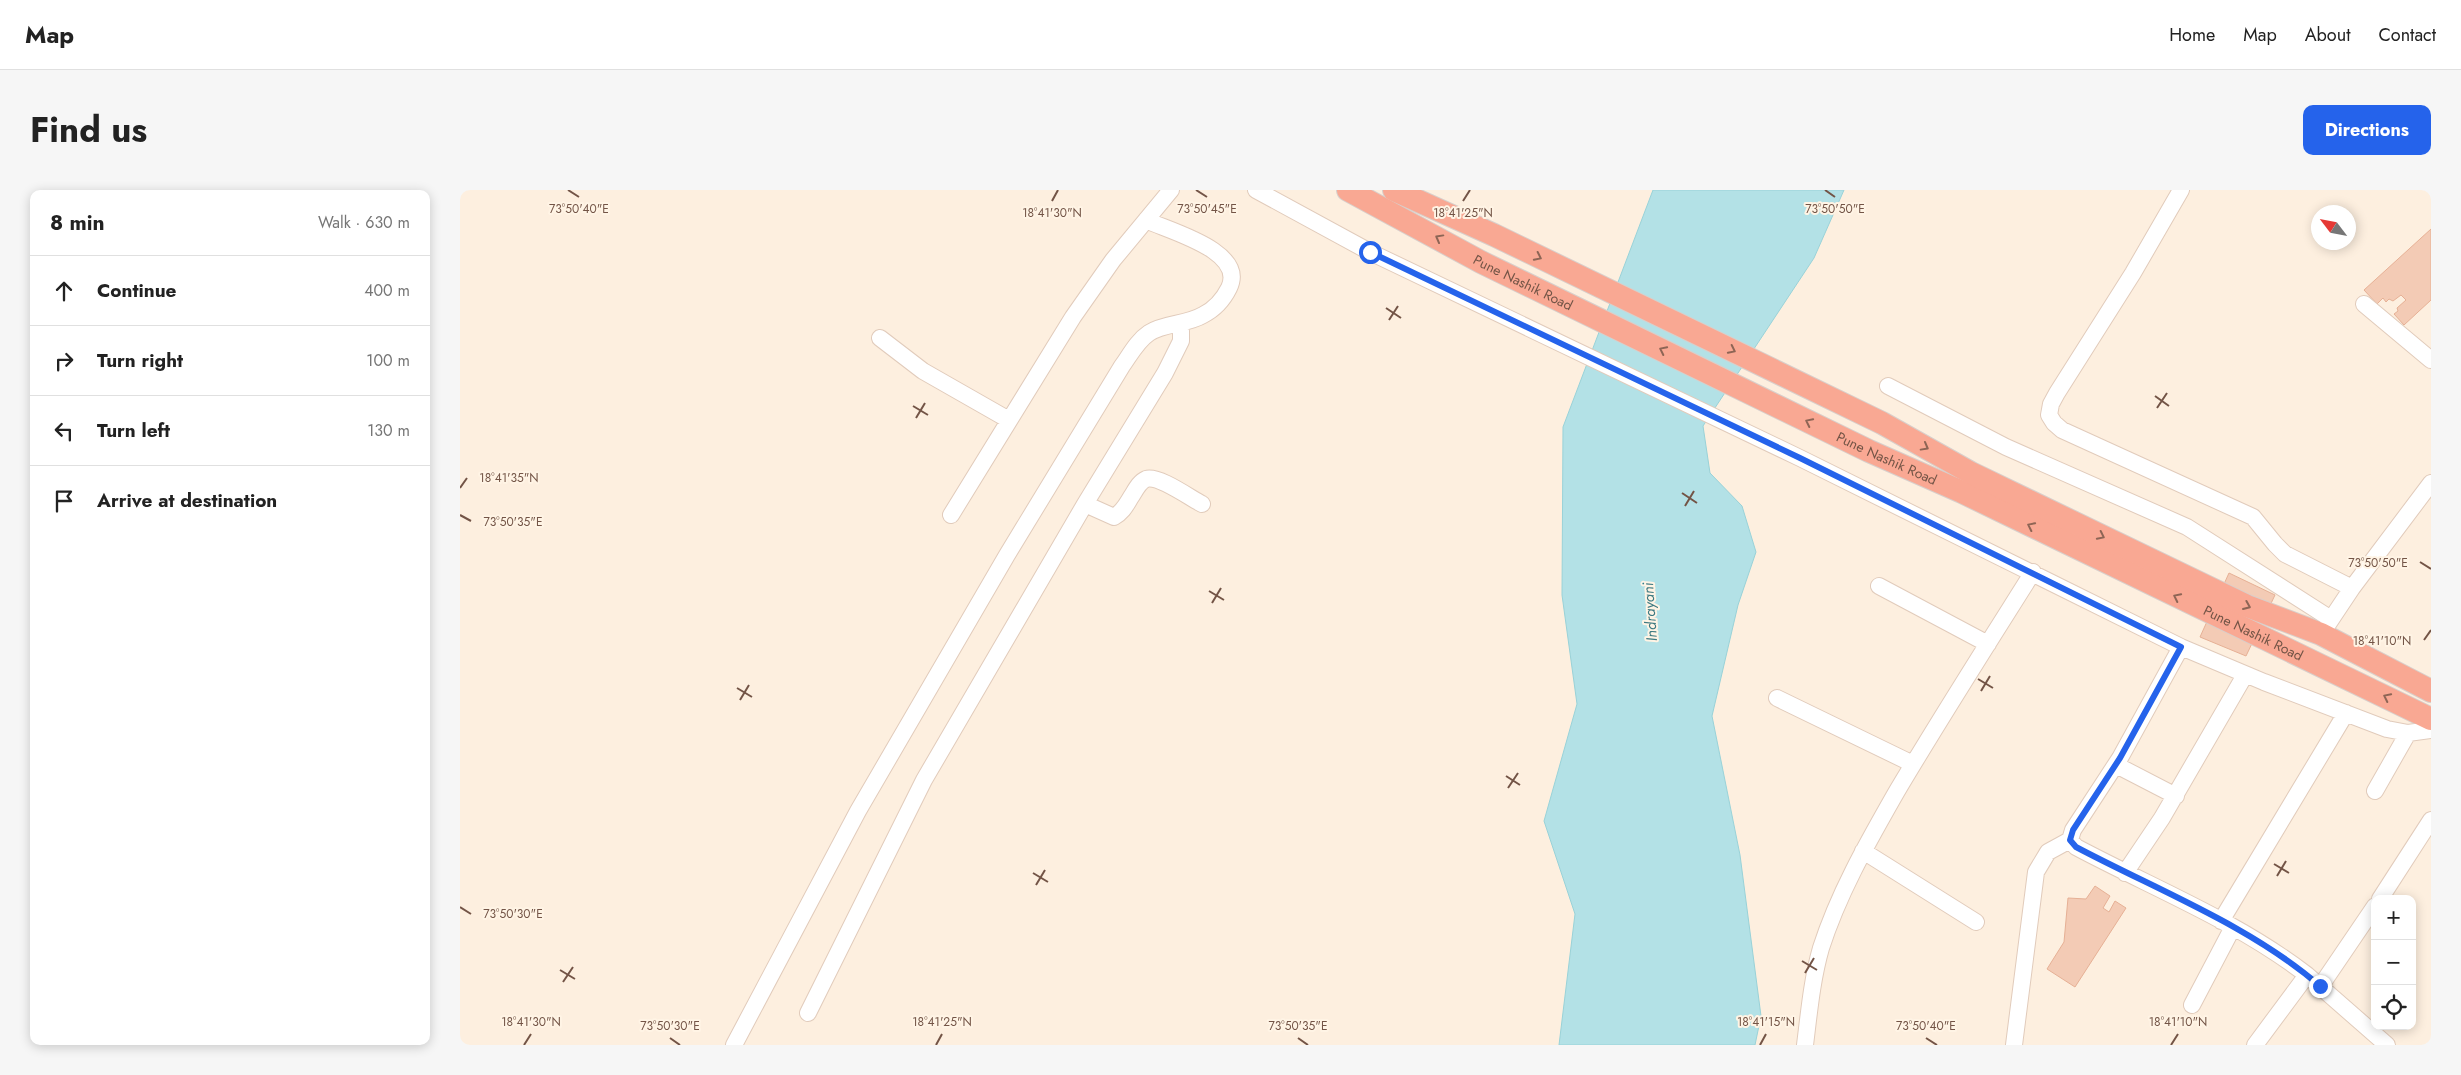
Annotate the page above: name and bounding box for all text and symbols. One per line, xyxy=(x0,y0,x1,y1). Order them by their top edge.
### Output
text: Map xyxy=(25,17,74,52)
text: Home xyxy=(2169,22,2215,48)
text: Map xyxy=(2243,22,2277,48)
text: About xyxy=(2305,22,2350,48)
text: Contact xyxy=(2378,22,2436,48)
text: Find us xyxy=(30,105,147,155)
button: Directions xyxy=(2303,105,2431,155)
text: 73°50'40"E xyxy=(549,200,609,218)
text: 73°50'45"E xyxy=(1177,200,1237,218)
text: 73°50'50"E xyxy=(1805,200,1865,218)
text: 18°41'30"N xyxy=(1022,204,1082,222)
text: 18°41'25"N xyxy=(1433,204,1493,222)
north arrow xyxy=(2311,205,2356,250)
text: 8 min xyxy=(50,208,105,238)
text: Walk · 630 m xyxy=(318,211,410,234)
one-way arrow xyxy=(1435,234,1444,244)
route start xyxy=(1359,241,1382,264)
street label: Pune Nashik Road xyxy=(1470,250,1576,315)
one-way arrow xyxy=(1533,250,1542,261)
icon: ahead xyxy=(50,277,78,305)
text: Continue xyxy=(97,277,176,304)
text: 400 m xyxy=(364,279,410,302)
one-way arrow xyxy=(1727,344,1736,354)
one-way arrow xyxy=(1659,346,1668,357)
icon: right xyxy=(50,347,78,375)
text: Turn right xyxy=(97,347,183,374)
text: 100 m xyxy=(366,349,410,372)
icon: left xyxy=(50,417,78,445)
text: Turn left xyxy=(97,417,170,444)
one-way arrow xyxy=(1805,418,1814,428)
text: 130 m xyxy=(367,419,410,442)
street label: Pune Nashik Road xyxy=(1833,427,1940,490)
one-way arrow xyxy=(1919,441,1928,451)
text: 18°41'35"N xyxy=(479,469,539,487)
icon: arrive xyxy=(50,487,78,515)
text: Arrive at destination xyxy=(97,487,277,514)
text: 73°50'35"E xyxy=(483,513,543,531)
one-way arrow xyxy=(2027,522,2036,532)
one-way arrow xyxy=(2096,530,2105,540)
text: 73°50'50"E xyxy=(2348,554,2408,572)
water label: Indrayani xyxy=(1637,582,1663,642)
one-way arrow xyxy=(2174,593,2183,603)
street label: Pune Nashik Road xyxy=(2200,600,2306,666)
one-way arrow xyxy=(2242,600,2251,611)
text: 18°41'10"N xyxy=(2353,632,2411,650)
one-way arrow xyxy=(2383,693,2392,704)
map controls xyxy=(2371,895,2416,1030)
button: + xyxy=(2371,895,2416,940)
text: 73°50'30"E xyxy=(483,905,543,923)
button: − xyxy=(2371,940,2416,985)
route end xyxy=(2309,975,2332,998)
button: locate xyxy=(2371,985,2416,1030)
text: 18°41'30"N xyxy=(501,1013,561,1031)
text: 18°41'25"N xyxy=(912,1013,972,1031)
text: 18°41'15"N xyxy=(1737,1013,1795,1031)
text: 18°41'10"N xyxy=(2149,1013,2207,1031)
text: 73°50'30"E xyxy=(640,1017,700,1035)
text: 73°50'35"E xyxy=(1268,1017,1328,1035)
text: 73°50'40"E xyxy=(1896,1017,1956,1035)

